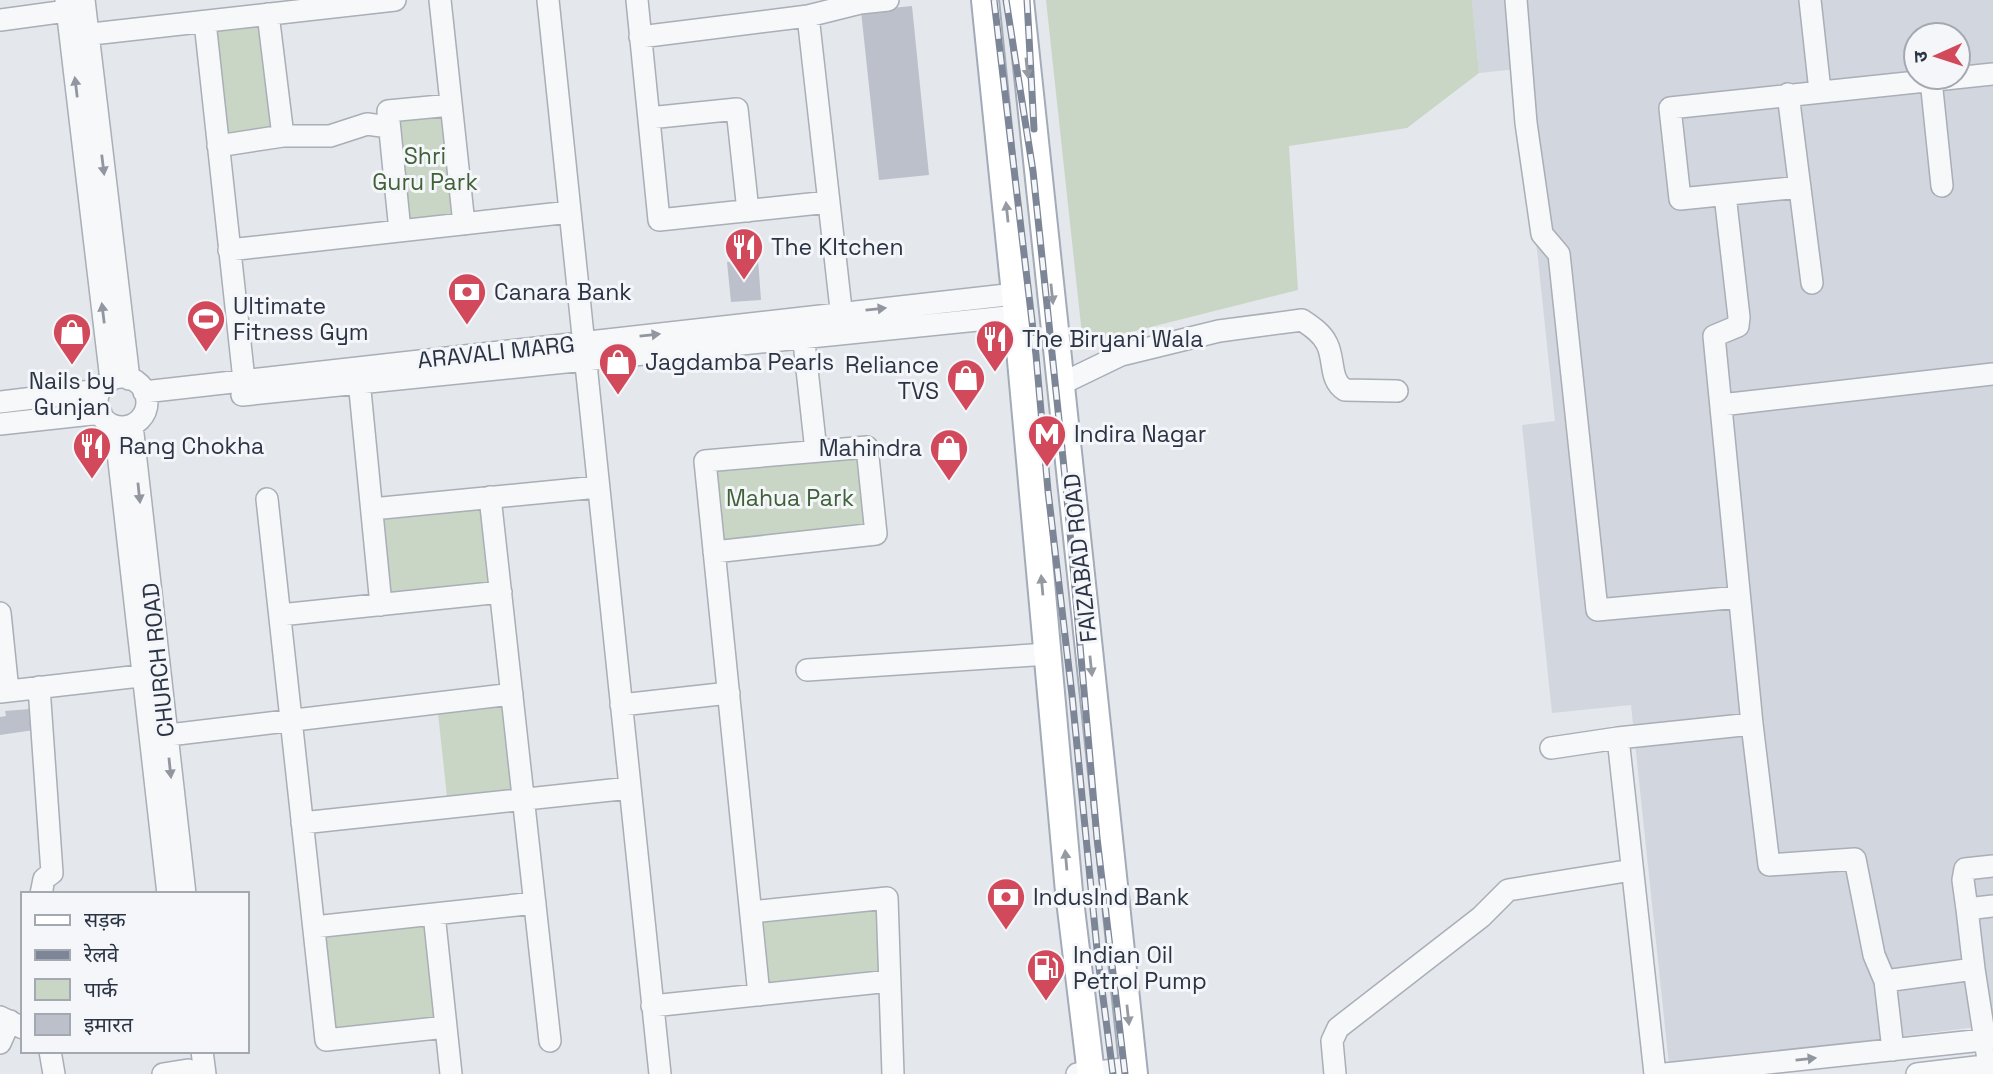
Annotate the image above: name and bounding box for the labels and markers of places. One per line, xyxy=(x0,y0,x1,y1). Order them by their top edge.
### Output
restaurant icon: The KItchen xyxy=(723,226,765,281)
place label: The KItchen xyxy=(771,232,904,262)
bank icon: Canara Bank xyxy=(446,271,488,326)
place label: Canara Bank xyxy=(494,277,632,307)
place label: Ultimate Fitness Gym xyxy=(233,291,369,347)
sports icon: Ultimate Fitness Gym xyxy=(185,298,227,353)
shop icon: Nails by Gunjan xyxy=(51,311,93,366)
restaurant icon: The Biryani Wala xyxy=(974,318,1016,373)
place label: The Biryani Wala xyxy=(1022,324,1203,354)
shop icon: Jagdamba Pearls xyxy=(597,341,639,396)
place label: Jagdamba Pearls xyxy=(645,347,834,377)
place label: Reliance TVS xyxy=(845,350,939,406)
shop icon: Reliance TVS xyxy=(945,357,987,412)
place label: Nails by Gunjan xyxy=(29,366,115,422)
metro station icon: Indira Nagar xyxy=(1026,413,1068,468)
place label: Indira Nagar xyxy=(1074,419,1206,449)
restaurant icon: Rang Chokha xyxy=(71,425,113,480)
shop icon: Mahindra xyxy=(928,427,970,482)
place label: Rang Chokha xyxy=(119,431,264,461)
place label: Mahindra xyxy=(819,433,922,463)
bank icon: IndusInd Bank xyxy=(985,876,1027,931)
place label: IndusInd Bank xyxy=(1033,882,1189,912)
place label: Indian Oil Petrol Pump xyxy=(1073,940,1207,996)
fuel station icon: Indian Oil Petrol Pump xyxy=(1025,947,1067,1002)

